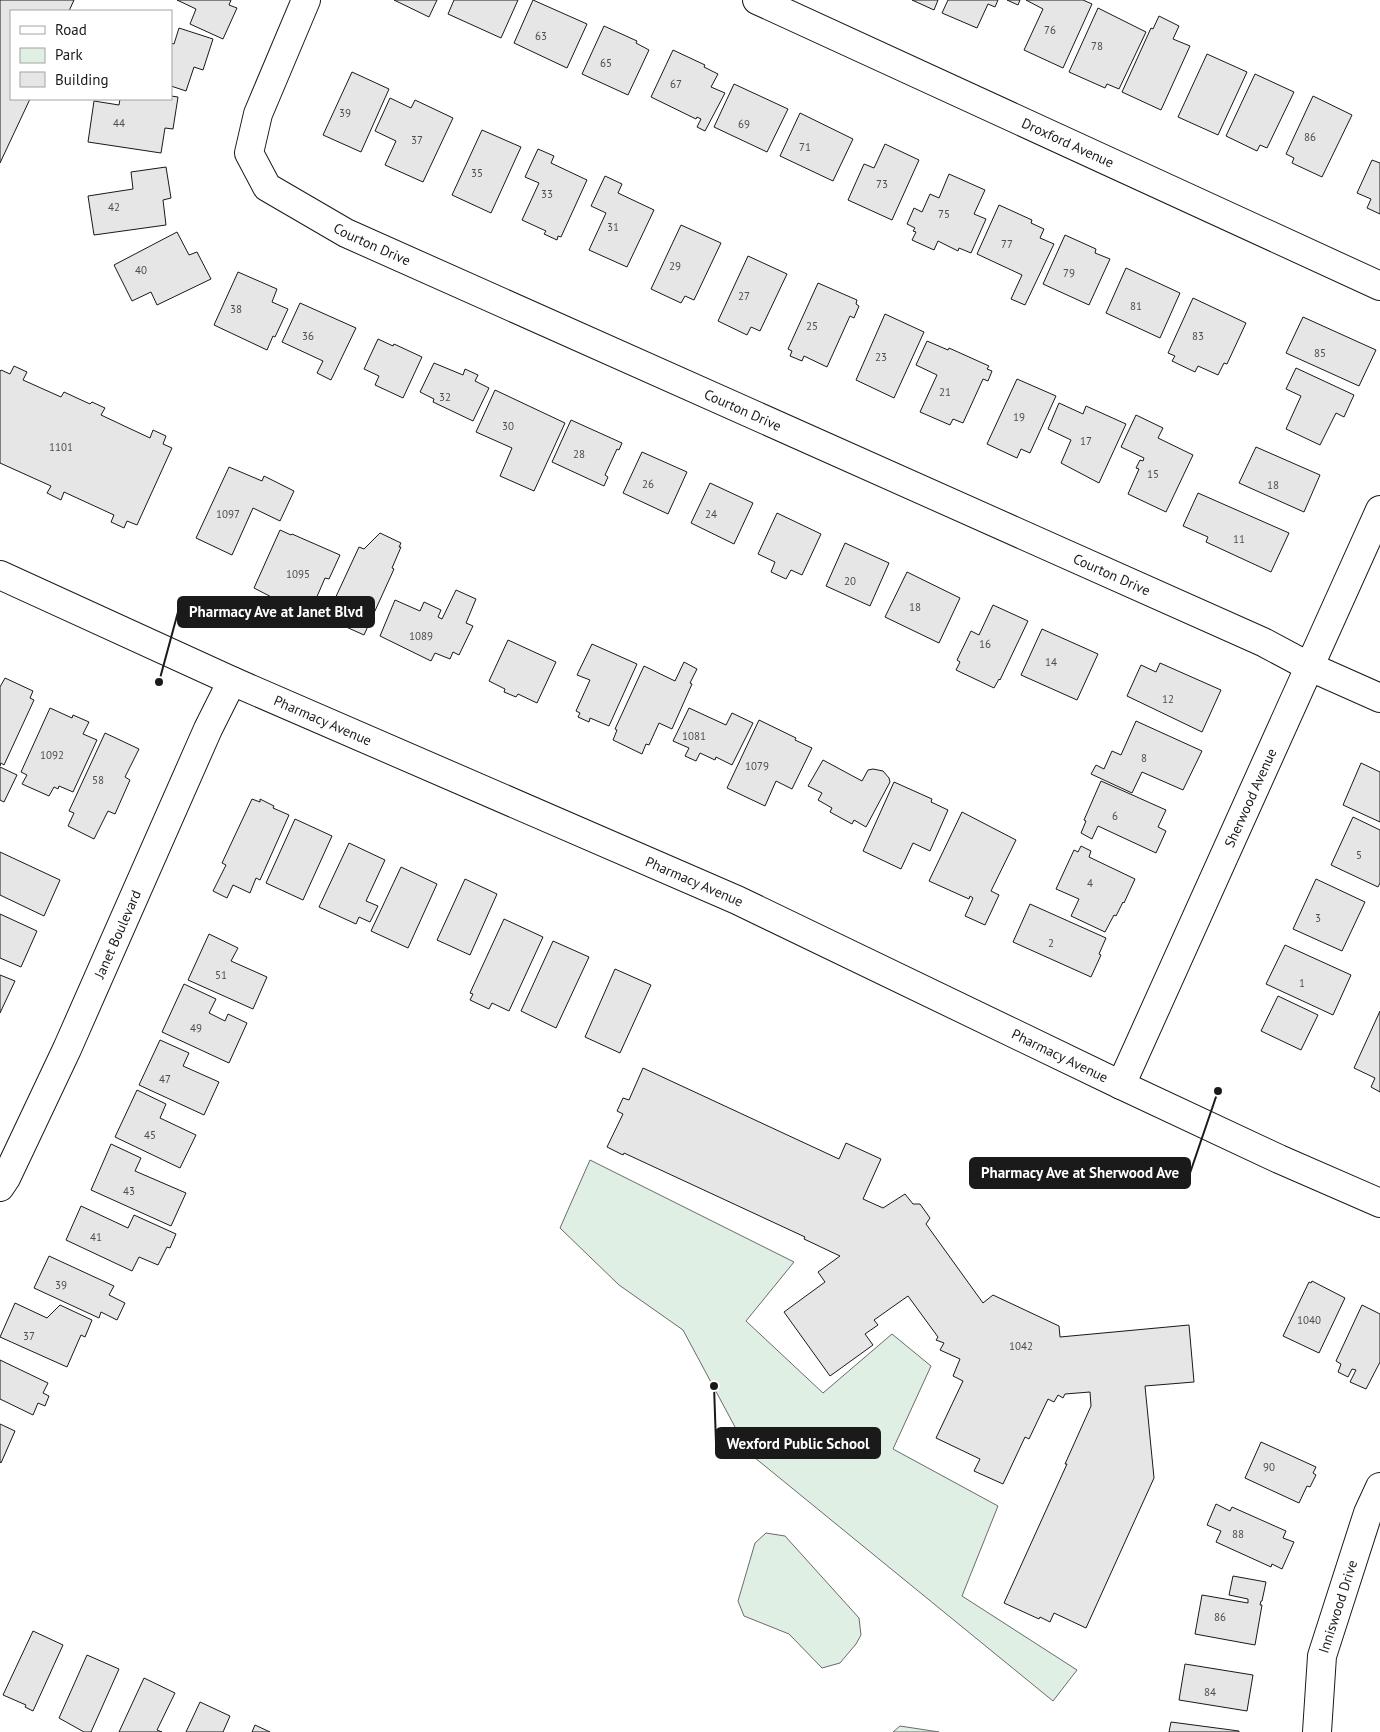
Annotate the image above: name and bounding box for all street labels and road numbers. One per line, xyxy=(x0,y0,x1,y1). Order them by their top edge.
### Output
street label: Droxford Avenue xyxy=(1019,114,1117,172)
street label: Courton Drive xyxy=(330,219,413,270)
street label: Courton Drive xyxy=(701,385,784,435)
street label: Courton Drive xyxy=(1070,549,1153,600)
street label: Pharmacy Avenue xyxy=(271,691,374,749)
street label: Sherwood Avenue xyxy=(1220,745,1281,850)
street label: Pharmacy Avenue xyxy=(643,852,746,911)
street label: Janet Boulevard xyxy=(90,887,145,982)
street label: Pharmacy Avenue xyxy=(1009,1025,1111,1086)
street label: Inniswood Drive xyxy=(1314,1558,1361,1656)

